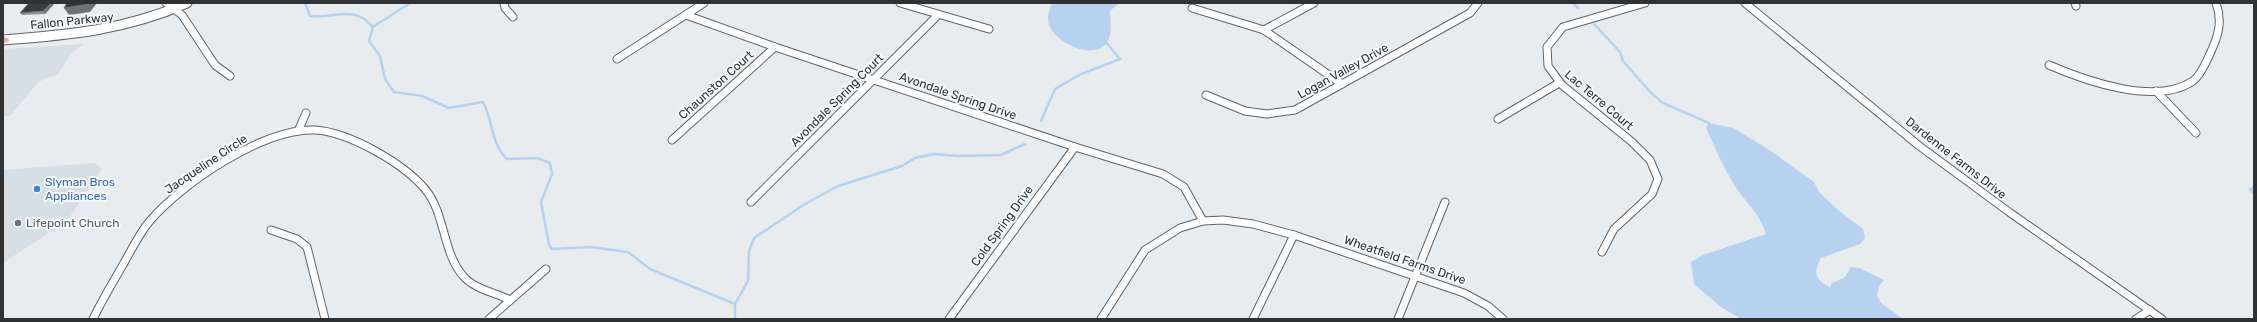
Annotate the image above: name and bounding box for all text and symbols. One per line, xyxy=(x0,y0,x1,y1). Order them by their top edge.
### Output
street label: Fallon Parkway xyxy=(30,10,115,32)
street label: Logan Valley Drive xyxy=(1295,40,1391,102)
street label: Chaunston Court xyxy=(676,48,756,122)
street label: Avondale Spring Court xyxy=(788,50,887,149)
street label: Lac Terre Court xyxy=(1562,67,1636,133)
street label: Avondale Spring Drive xyxy=(898,69,1019,123)
street label: Dardenne Farms Drive xyxy=(1903,114,2009,202)
street label: Jacqueline Circle xyxy=(162,131,250,197)
place label: Slyman Bros Appliances xyxy=(45,175,115,203)
street label: Cold Spring Drive xyxy=(968,183,1036,269)
marker: Slyman Bros Appliances xyxy=(32,184,42,194)
place label: Lifepoint Church xyxy=(26,216,120,230)
marker: Lifepoint Church xyxy=(13,218,23,228)
street label: Wheatfield Farms Drive xyxy=(1342,233,1468,287)

